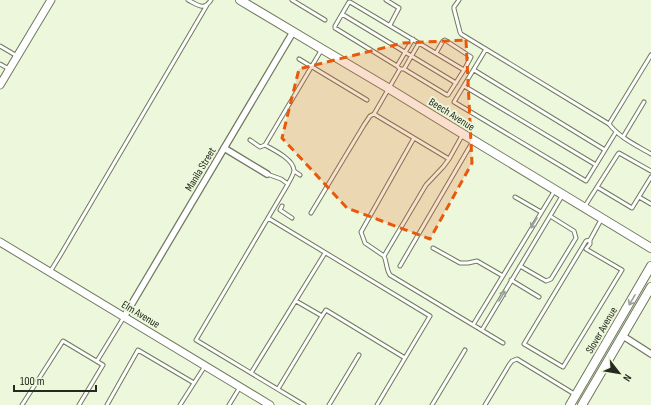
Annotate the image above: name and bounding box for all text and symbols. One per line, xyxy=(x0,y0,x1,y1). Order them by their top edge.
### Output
street label: Beech Avenue xyxy=(426,95,477,134)
street label: Manila Street xyxy=(182,144,219,194)
one-way arrow xyxy=(530,217,538,229)
one-way arrow xyxy=(498,290,506,302)
one-way arrow xyxy=(627,293,635,305)
street label: Elm Avenue xyxy=(119,298,162,331)
street label: Slover Avenue xyxy=(583,305,620,356)
north arrow xyxy=(599,353,639,393)
scale bar xyxy=(14,367,96,393)
text: N xyxy=(620,372,634,384)
text: 100 m xyxy=(20,374,45,389)

